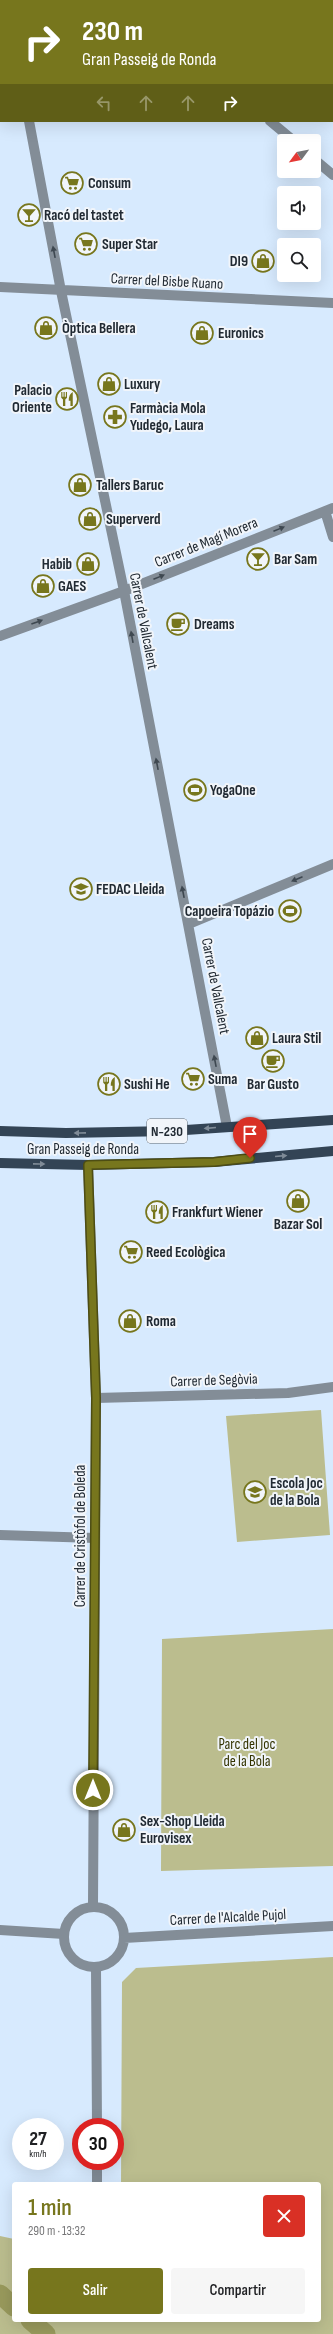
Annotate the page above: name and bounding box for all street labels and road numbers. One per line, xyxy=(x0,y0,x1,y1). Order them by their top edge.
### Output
street label: Carrer del Bisbe Ruano xyxy=(110,269,224,294)
street label: Carrer de Magí Morera xyxy=(152,513,261,572)
street label: Carrer de Vallcalent xyxy=(125,571,162,671)
street label: Carrer de Vallcalent xyxy=(197,936,234,1036)
road number: N-230 xyxy=(147,1119,187,1143)
street label: Gran Passeig de Ronda xyxy=(27,1140,139,1159)
street label: Carrer de Segòvia xyxy=(170,1369,258,1392)
street label: Carrer de Cristòfol de Boleda xyxy=(71,1464,90,1607)
street label: Carrer de l'Alcalde Pujol xyxy=(169,1905,287,1930)

